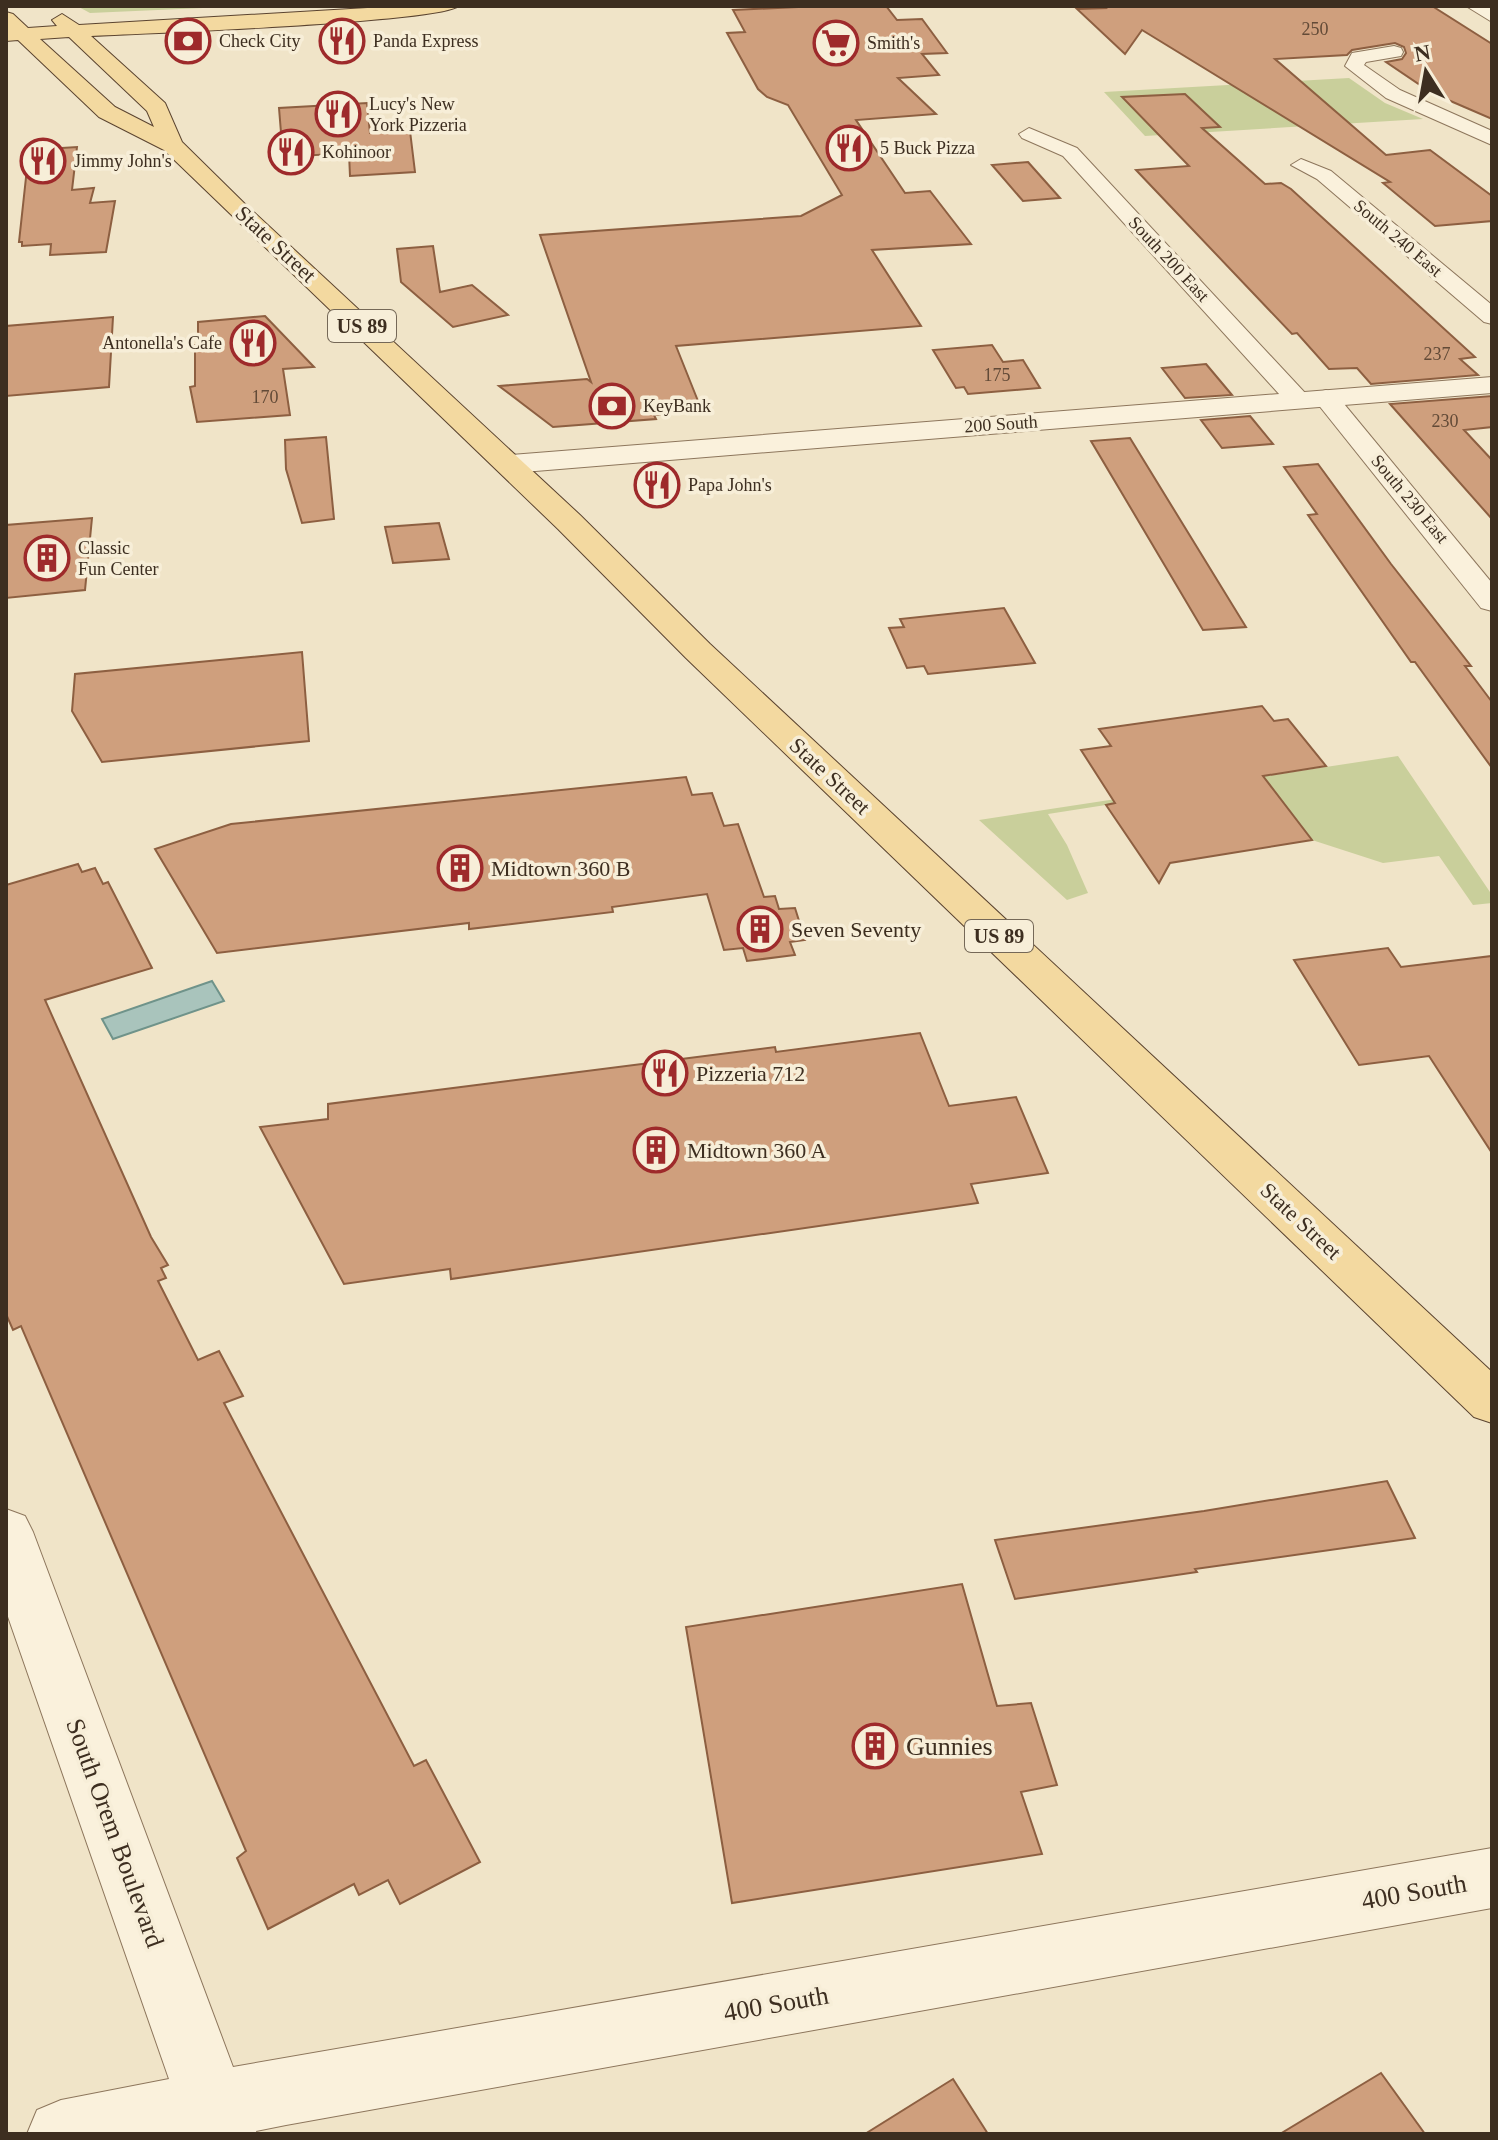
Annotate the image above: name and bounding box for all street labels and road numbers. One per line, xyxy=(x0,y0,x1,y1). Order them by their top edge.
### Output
street label: South 240 East xyxy=(1350,195,1446,281)
street label: State Street xyxy=(231,200,321,288)
street label: South 200 East xyxy=(1125,212,1213,306)
road number: US 89 xyxy=(328,310,396,342)
street label: 200 South xyxy=(964,411,1038,437)
street label: South 230 East xyxy=(1367,451,1453,547)
street label: State Street xyxy=(785,732,875,820)
road number: US 89 xyxy=(965,920,1033,952)
street label: State Street xyxy=(1256,1177,1346,1265)
street label: South Orem Boulevard xyxy=(60,1715,170,1951)
street label: 400 South xyxy=(1359,1869,1469,1915)
street label: 400 South xyxy=(721,1981,831,2027)

